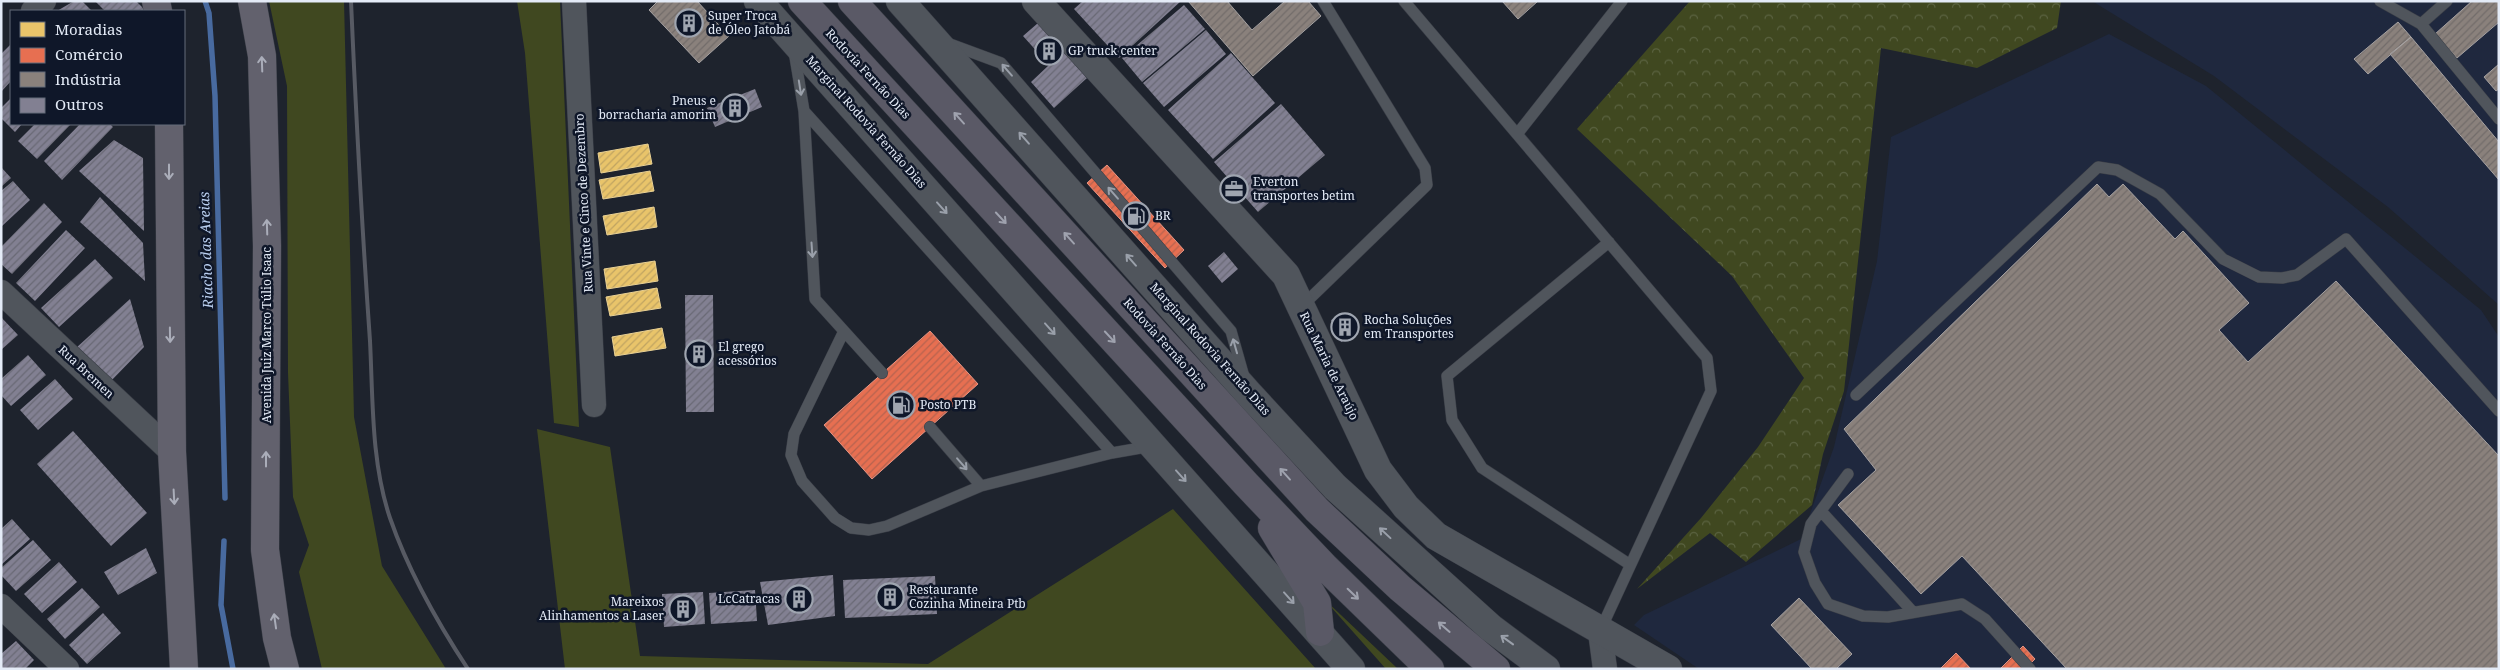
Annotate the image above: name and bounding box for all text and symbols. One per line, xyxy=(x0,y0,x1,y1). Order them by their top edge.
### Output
place label: Super Troca de Óleo Jatobá xyxy=(708,7,791,38)
building icon: Super Troca de Óleo Jatobá xyxy=(674,8,704,38)
legend xyxy=(10,10,185,125)
text: Moradias xyxy=(55,19,122,39)
street label: Rodovia Fernão Dias xyxy=(822,25,915,122)
building icon: GP truck center xyxy=(1034,36,1064,66)
place label: GP truck center xyxy=(1068,42,1157,59)
text: Comércio xyxy=(55,44,123,64)
street label: Marginal Rodovia Fernão Dias xyxy=(802,52,931,192)
one-way arrow xyxy=(258,57,267,73)
one-way arrow xyxy=(1001,63,1013,76)
text: Indústria xyxy=(55,69,121,89)
one-way arrow xyxy=(795,79,805,95)
place label: Pneus e borracharia amorim xyxy=(598,92,716,123)
building icon: Pneus e borracharia amorim xyxy=(720,93,750,123)
text: Outros xyxy=(55,94,104,114)
one-way arrow xyxy=(953,112,965,125)
street label: Rua Vinte e Cinco de Dezembro xyxy=(570,113,597,293)
one-way arrow xyxy=(1018,132,1030,145)
one-way arrow xyxy=(164,164,174,180)
place label: Everton transportes betim xyxy=(1253,173,1355,204)
office icon: Everton transportes betim xyxy=(1219,174,1249,204)
one-way arrow xyxy=(1107,187,1118,200)
water label: Riacho das Areias xyxy=(194,191,217,310)
one-way arrow xyxy=(936,201,948,214)
fuel station icon: BR xyxy=(1121,201,1151,231)
place label: BR xyxy=(1155,207,1171,224)
one-way arrow xyxy=(995,211,1006,224)
one-way arrow xyxy=(262,219,272,236)
one-way arrow xyxy=(1063,232,1075,245)
one-way arrow xyxy=(808,241,817,257)
street label: Avenida Juiz Marco Túlio Isaac xyxy=(258,247,275,423)
one-way arrow xyxy=(1126,254,1137,267)
street label: Marginal Rodovia Fernão Dias xyxy=(1146,279,1275,419)
street label: Rodovia Fernão Dias xyxy=(1120,294,1211,393)
street label: Rua Maria de Araújo xyxy=(1296,309,1363,423)
place label: Rocha Soluções em Transportes xyxy=(1364,311,1454,342)
building icon: Rocha Soluções em Transportes xyxy=(1330,312,1360,342)
one-way arrow xyxy=(1044,322,1056,335)
one-way arrow xyxy=(165,326,175,343)
one-way arrow xyxy=(1105,331,1116,344)
place label: El grego acessórios xyxy=(718,338,777,369)
building icon: El grego acessórios xyxy=(684,339,714,369)
one-way arrow xyxy=(1230,339,1240,355)
street label: Rua Bremen xyxy=(55,341,118,402)
fuel station icon: Posto PTB xyxy=(886,390,916,420)
place label: Posto PTB xyxy=(920,396,976,413)
one-way arrow xyxy=(261,452,271,468)
one-way arrow xyxy=(956,458,968,471)
one-way arrow xyxy=(1279,468,1291,481)
one-way arrow xyxy=(1176,470,1187,483)
one-way arrow xyxy=(169,489,178,505)
one-way arrow xyxy=(1378,527,1391,539)
place label: Restaurante Cozinha Mineira Ptb xyxy=(909,581,1026,612)
building icon: Restaurante Cozinha Mineira Ptb xyxy=(875,582,905,612)
building icon: LcCatracas xyxy=(784,584,814,614)
one-way arrow xyxy=(1347,588,1359,600)
place label: LcCatracas xyxy=(718,590,780,607)
one-way arrow xyxy=(1284,591,1295,604)
place label: Mareixos Alinhamentos a Laser xyxy=(539,593,664,624)
building icon: Mareixos Alinhamentos a Laser xyxy=(668,594,698,624)
one-way arrow xyxy=(270,614,280,630)
one-way arrow xyxy=(1438,621,1451,632)
one-way arrow xyxy=(1500,635,1514,645)

